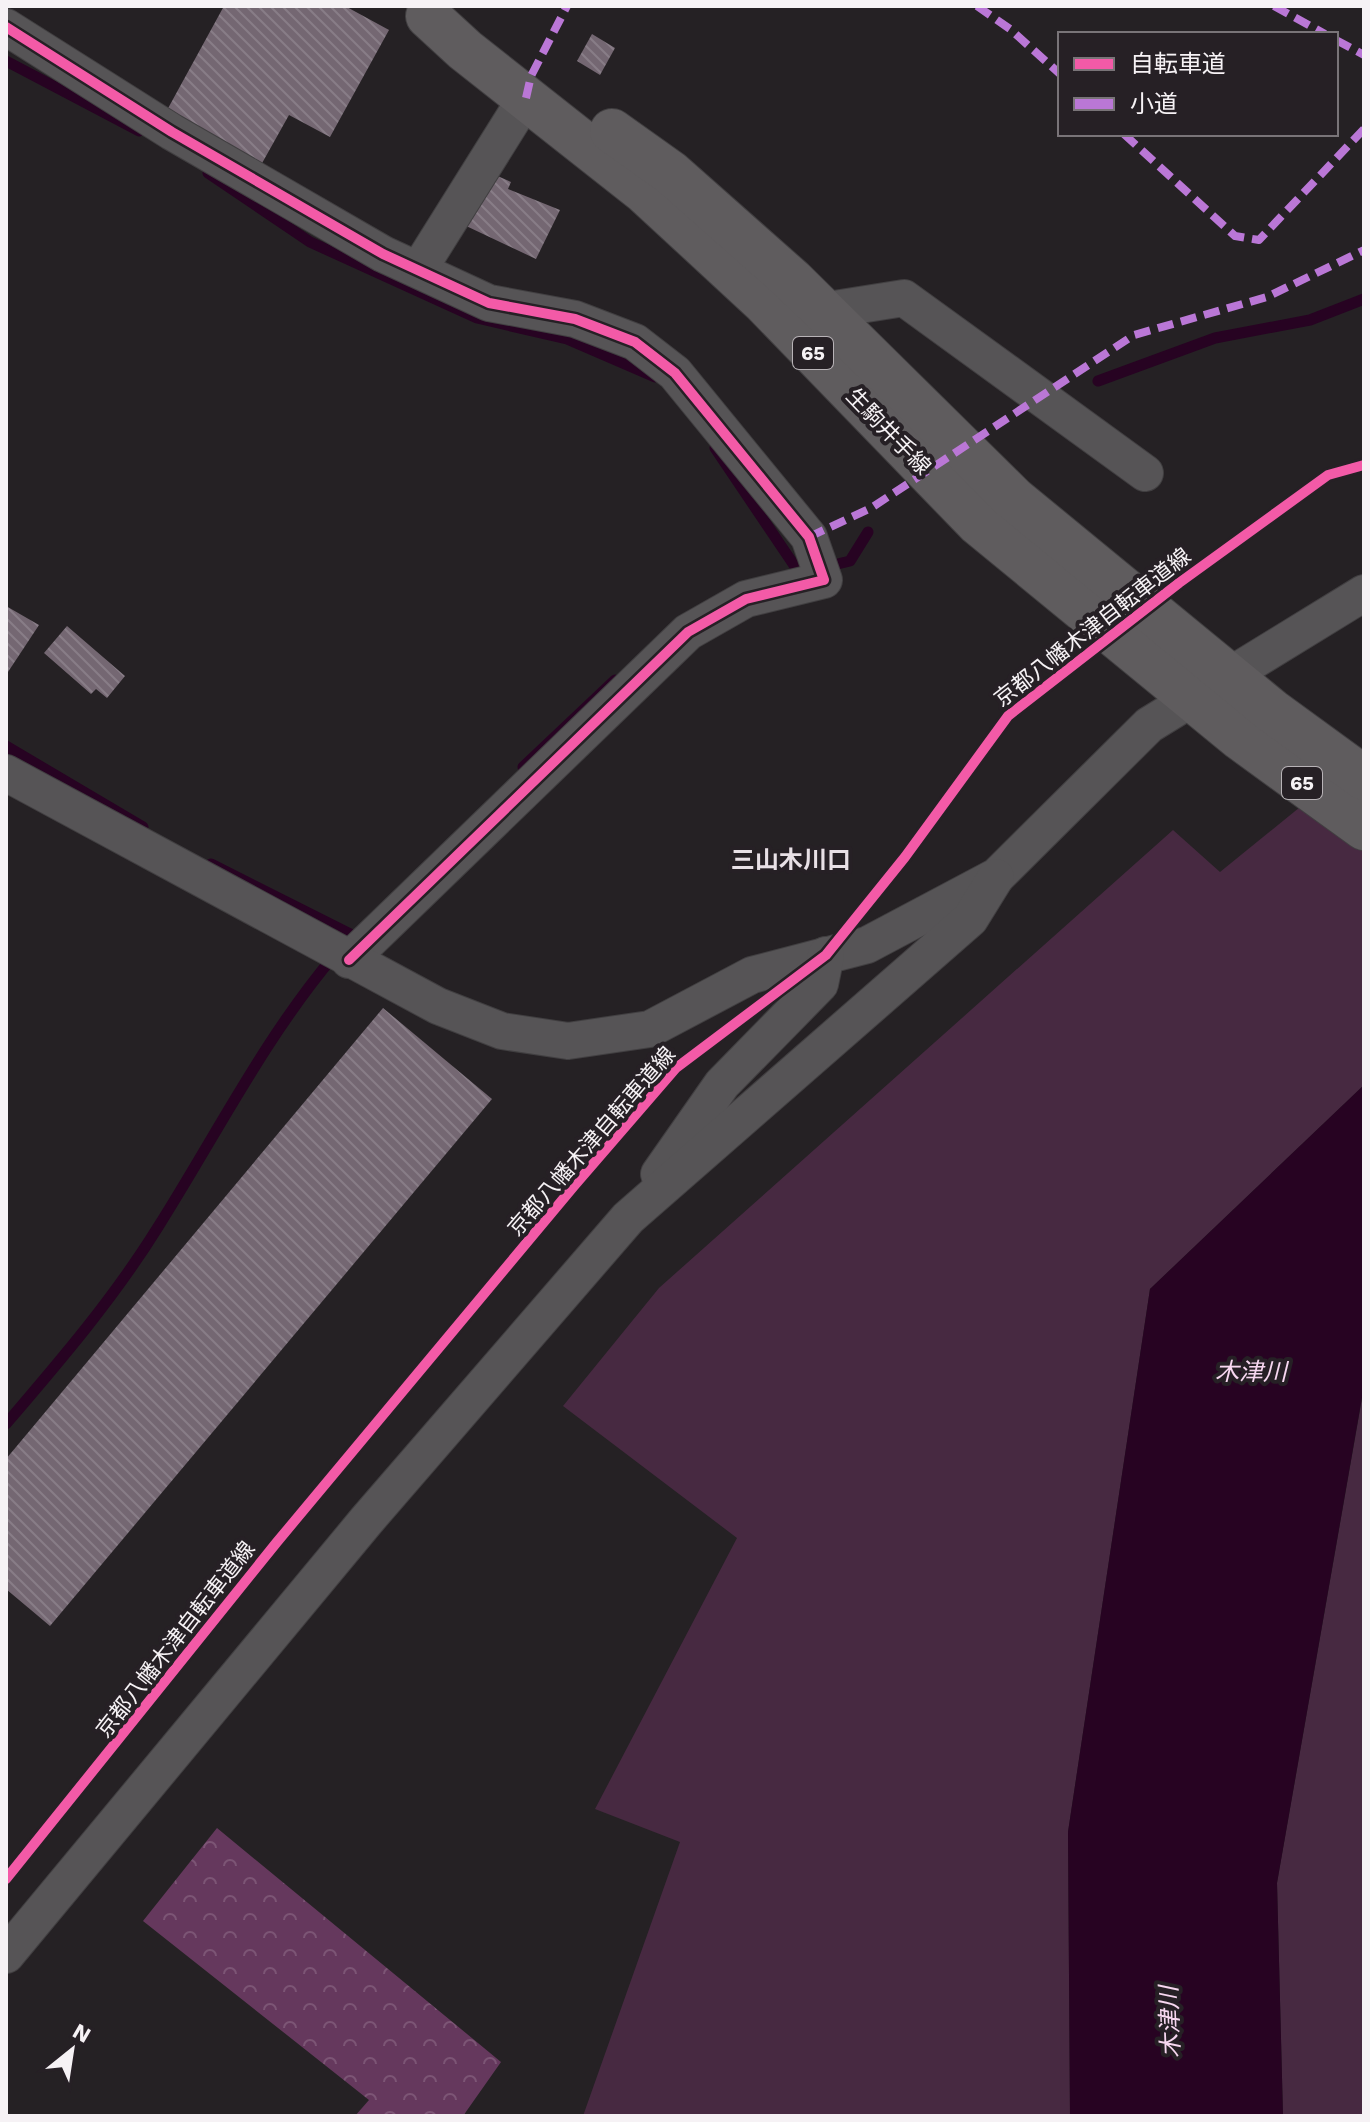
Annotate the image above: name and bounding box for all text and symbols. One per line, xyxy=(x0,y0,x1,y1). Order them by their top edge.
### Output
legend xyxy=(1058,32,1338,136)
text: 自転車道 xyxy=(1130,50,1226,78)
text: 小道 xyxy=(1130,90,1178,118)
road number: 65 xyxy=(793,337,833,369)
street label: 生駒井手線 xyxy=(841,383,936,480)
street label: 京都八幡木津自転車道線 xyxy=(989,543,1195,712)
road number: 65 xyxy=(1282,767,1322,799)
district label: 三山木川口 xyxy=(731,846,851,874)
street label: 京都八幡木津自転車道線 xyxy=(503,1042,680,1241)
water label: 木津川 xyxy=(1215,1358,1290,1386)
street label: 京都八幡木津自転車道線 xyxy=(91,1536,260,1742)
water label: 木津川 xyxy=(1155,1983,1185,2058)
north arrow xyxy=(32,2010,112,2090)
text: N xyxy=(68,2018,95,2048)

